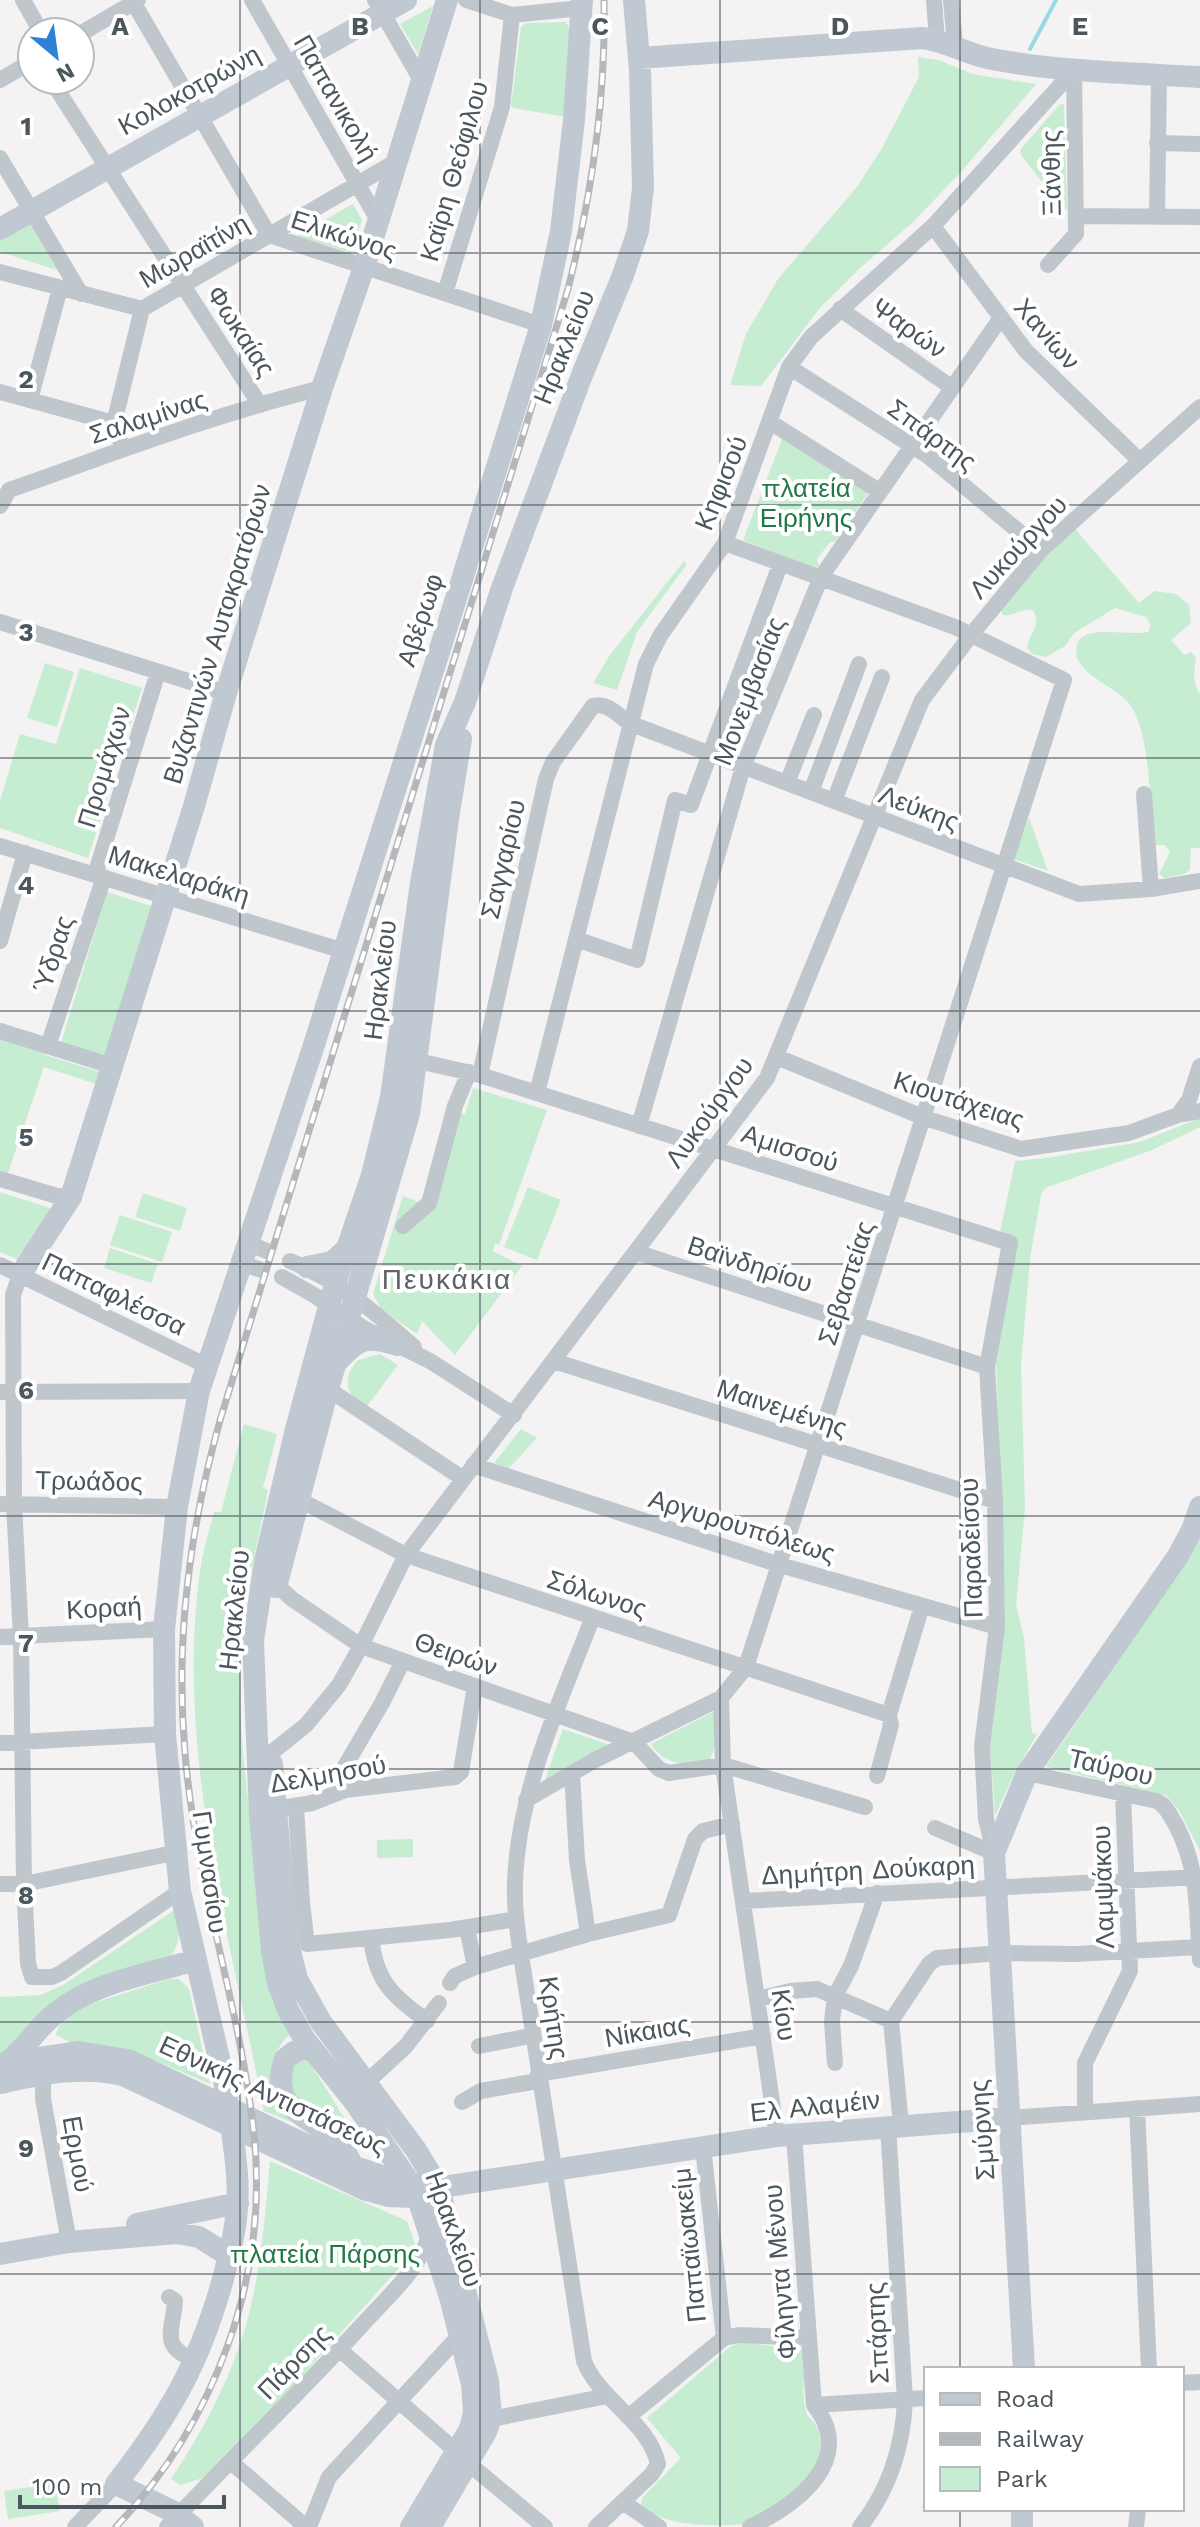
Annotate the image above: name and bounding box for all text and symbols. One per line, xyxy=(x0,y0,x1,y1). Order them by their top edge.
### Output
text: A xyxy=(111,11,129,41)
text: B xyxy=(351,11,369,41)
text: C xyxy=(591,11,609,41)
text: D xyxy=(831,11,849,41)
text: E xyxy=(1072,11,1088,41)
north arrow xyxy=(16,16,96,96)
street label: Παπανικολή xyxy=(288,30,384,166)
street label: Κολοκοτρώνη xyxy=(113,39,265,141)
text: N xyxy=(52,58,79,88)
street label: Καϊρη Θεόφιλου xyxy=(414,77,494,265)
text: 1 xyxy=(20,111,32,141)
street label: Ξάνθης xyxy=(1035,130,1067,216)
street label: Ελικώνος xyxy=(287,204,401,266)
street label: Μωραϊτίνη xyxy=(134,208,254,294)
street label: Φωκαίας xyxy=(201,280,281,382)
street label: Ηρακλείου xyxy=(527,285,601,409)
street label: Ψαρών xyxy=(866,292,952,364)
street label: Χανίων xyxy=(1008,292,1086,376)
text: 2 xyxy=(18,364,34,394)
street label: Σαλαμίνας xyxy=(86,384,210,450)
street label: Σπάρτης xyxy=(882,393,982,477)
street label: Κηφισού xyxy=(689,431,753,535)
park label: πλατεία Ειρήνης xyxy=(760,473,852,533)
street label: Βυζαντινών Αυτοκρατόρων xyxy=(157,480,277,788)
street label: Λυκούργου xyxy=(963,489,1073,605)
street label: Αβέρωφ xyxy=(391,570,449,670)
street label: Μονεμβασίας xyxy=(707,613,791,769)
text: 3 xyxy=(18,617,34,647)
street label: Προμάχων xyxy=(71,703,137,831)
street label: Λεύκης xyxy=(875,779,963,837)
street label: Σαγγαρίου xyxy=(475,796,531,922)
street label: Μακελαράκη xyxy=(105,839,253,911)
text: 4 xyxy=(18,870,35,900)
street label: Ύδρας xyxy=(27,912,79,996)
street label: Ηρακλείου xyxy=(358,918,402,1042)
street label: Λυκούργου xyxy=(659,1051,759,1173)
street label: Κιουτάχειας xyxy=(890,1065,1028,1135)
street label: Αμισσού xyxy=(738,1118,842,1178)
text: 5 xyxy=(18,1122,34,1152)
street label: Σεβαστείας xyxy=(812,1217,880,1349)
street label: Βαϊνδηρίου xyxy=(684,1230,816,1298)
street label: Παπαφλέσσα xyxy=(37,1246,191,1342)
district label: Πευκάκια xyxy=(382,1263,512,1296)
street label: Μαινεμένης xyxy=(713,1373,851,1443)
text: 6 xyxy=(18,1375,34,1405)
street label: Τρωάδος xyxy=(35,1465,143,1497)
street label: Παραδείσου xyxy=(954,1477,988,1619)
street label: Αργυρουπόλεως xyxy=(645,1483,839,1569)
street label: Ηρακλείου xyxy=(213,1548,255,1672)
street label: Σόλωνος xyxy=(543,1564,651,1624)
street label: Κοραή xyxy=(65,1591,143,1625)
street label: Θειρών xyxy=(411,1626,501,1682)
text: 7 xyxy=(18,1628,34,1658)
street label: Ταύρου xyxy=(1066,1743,1156,1791)
street label: Δελμησού xyxy=(268,1749,388,1799)
street label: Γυμνασίου xyxy=(187,1809,233,1935)
street label: Λαμψάκου xyxy=(1086,1825,1120,1949)
street label: Δημήτρη Δούκαρη xyxy=(760,1849,976,1891)
text: 8 xyxy=(18,1880,34,1910)
street label: Κρήτης xyxy=(533,1974,575,2062)
street label: Κίου xyxy=(766,1987,802,2043)
street label: Νίκαιας xyxy=(602,2009,692,2053)
street label: Εθνικής Αντιστάσεως xyxy=(155,2029,391,2161)
street label: Σμύρνης xyxy=(964,2078,1000,2182)
street label: Ελ Αλαμέιν xyxy=(748,2084,882,2128)
street label: Ερμού xyxy=(57,2113,99,2195)
text: 9 xyxy=(18,2133,34,2163)
street label: Παπαϊωακείμ xyxy=(666,2166,712,2324)
street label: Ηρακλείου xyxy=(419,2167,489,2291)
street label: Φίληντα Μένου xyxy=(757,2183,803,2361)
park label: πλατεία Πάρσης xyxy=(230,2239,420,2269)
street label: Σπάρτης xyxy=(859,2281,895,2385)
street label: Πάρσης xyxy=(251,2319,337,2405)
legend xyxy=(924,2367,1184,2511)
text: Road xyxy=(996,2385,1055,2413)
text: Railway xyxy=(996,2425,1085,2453)
scale bar xyxy=(20,2459,224,2509)
text: Park xyxy=(996,2465,1048,2493)
text: 100 m xyxy=(32,2473,102,2501)

